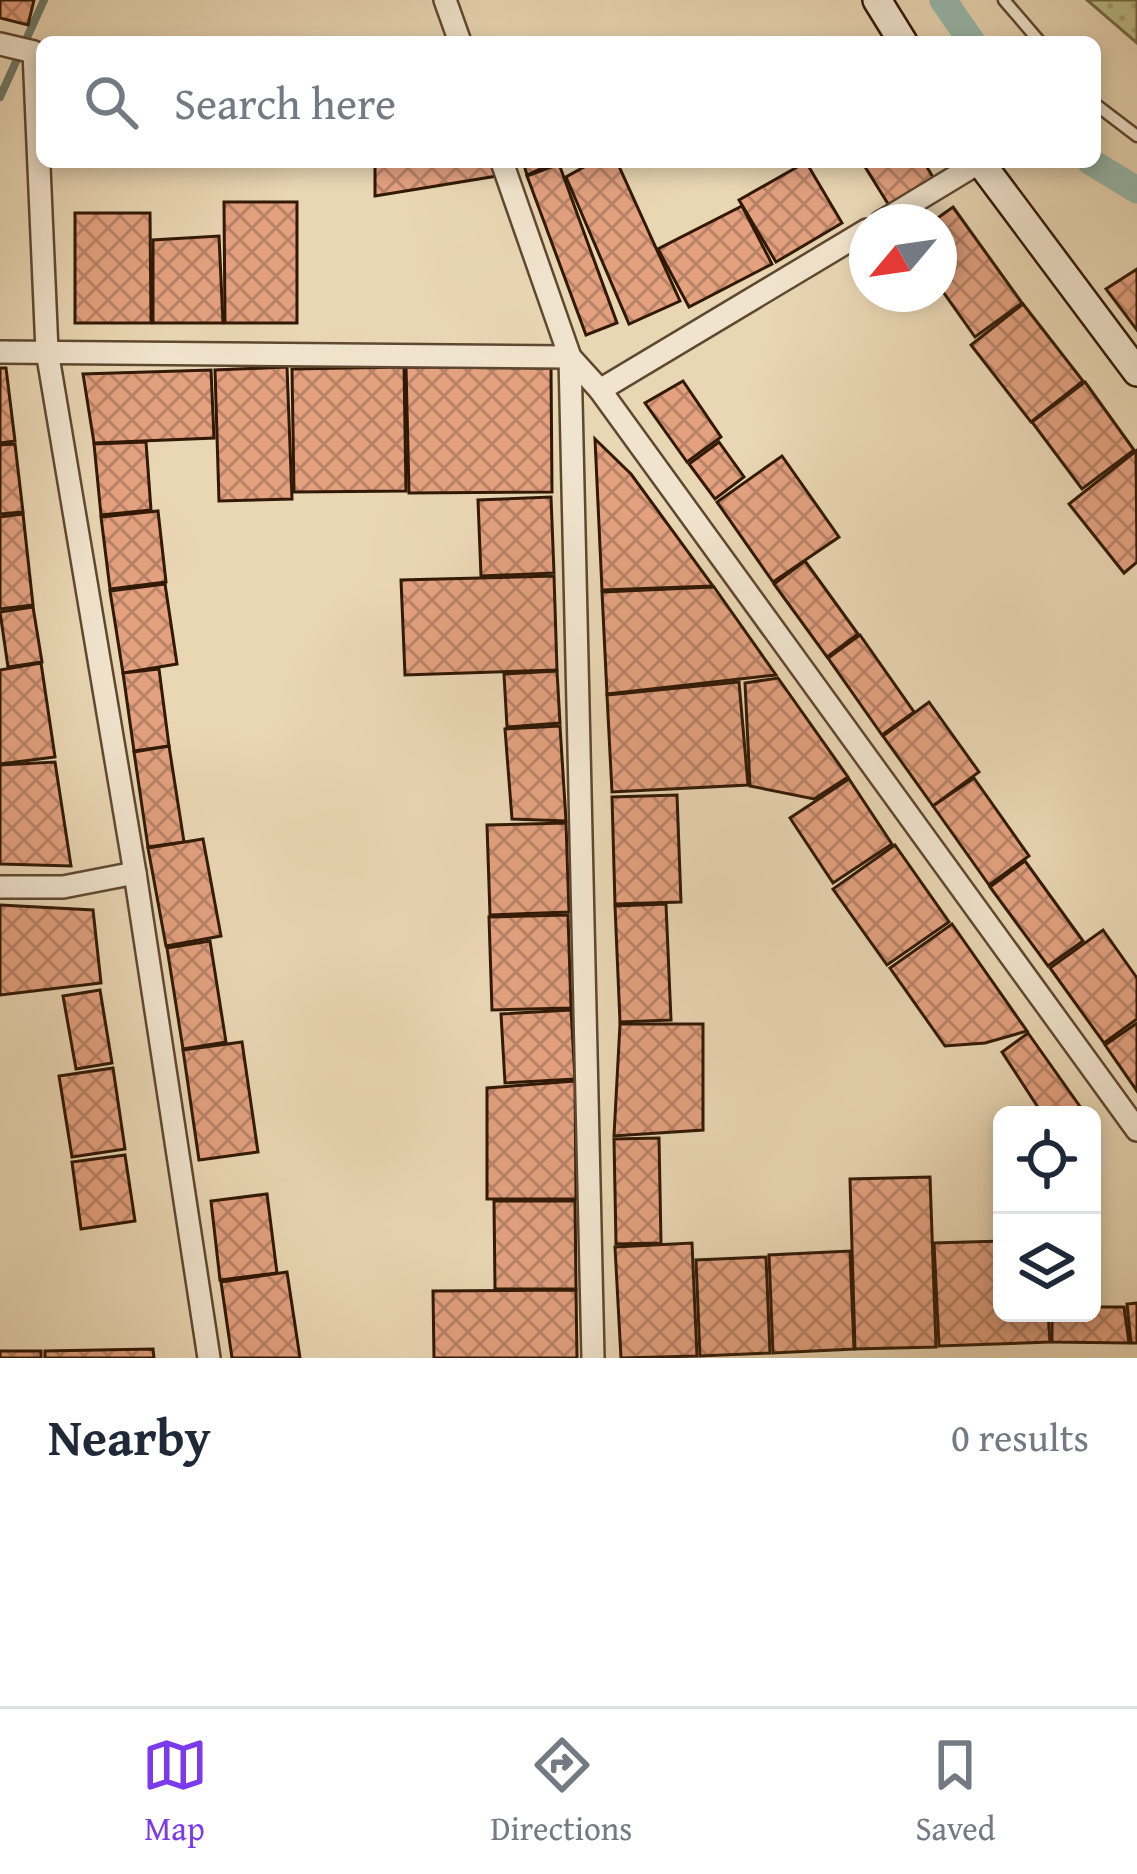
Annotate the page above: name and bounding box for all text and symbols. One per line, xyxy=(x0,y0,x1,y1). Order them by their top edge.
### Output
search box xyxy=(36,36,1101,168)
icon: search xyxy=(78,69,144,135)
text: Search here xyxy=(174,70,396,135)
north arrow xyxy=(849,204,957,312)
map controls xyxy=(993,1106,1101,1322)
button: locate xyxy=(993,1106,1101,1214)
button: layers xyxy=(993,1214,1101,1322)
text: Nearby xyxy=(48,1399,211,1474)
text: 0 results xyxy=(951,1408,1089,1465)
tab: Map xyxy=(142,1732,208,1852)
tab: Directions xyxy=(491,1732,632,1852)
tab: Saved xyxy=(916,1732,995,1852)

